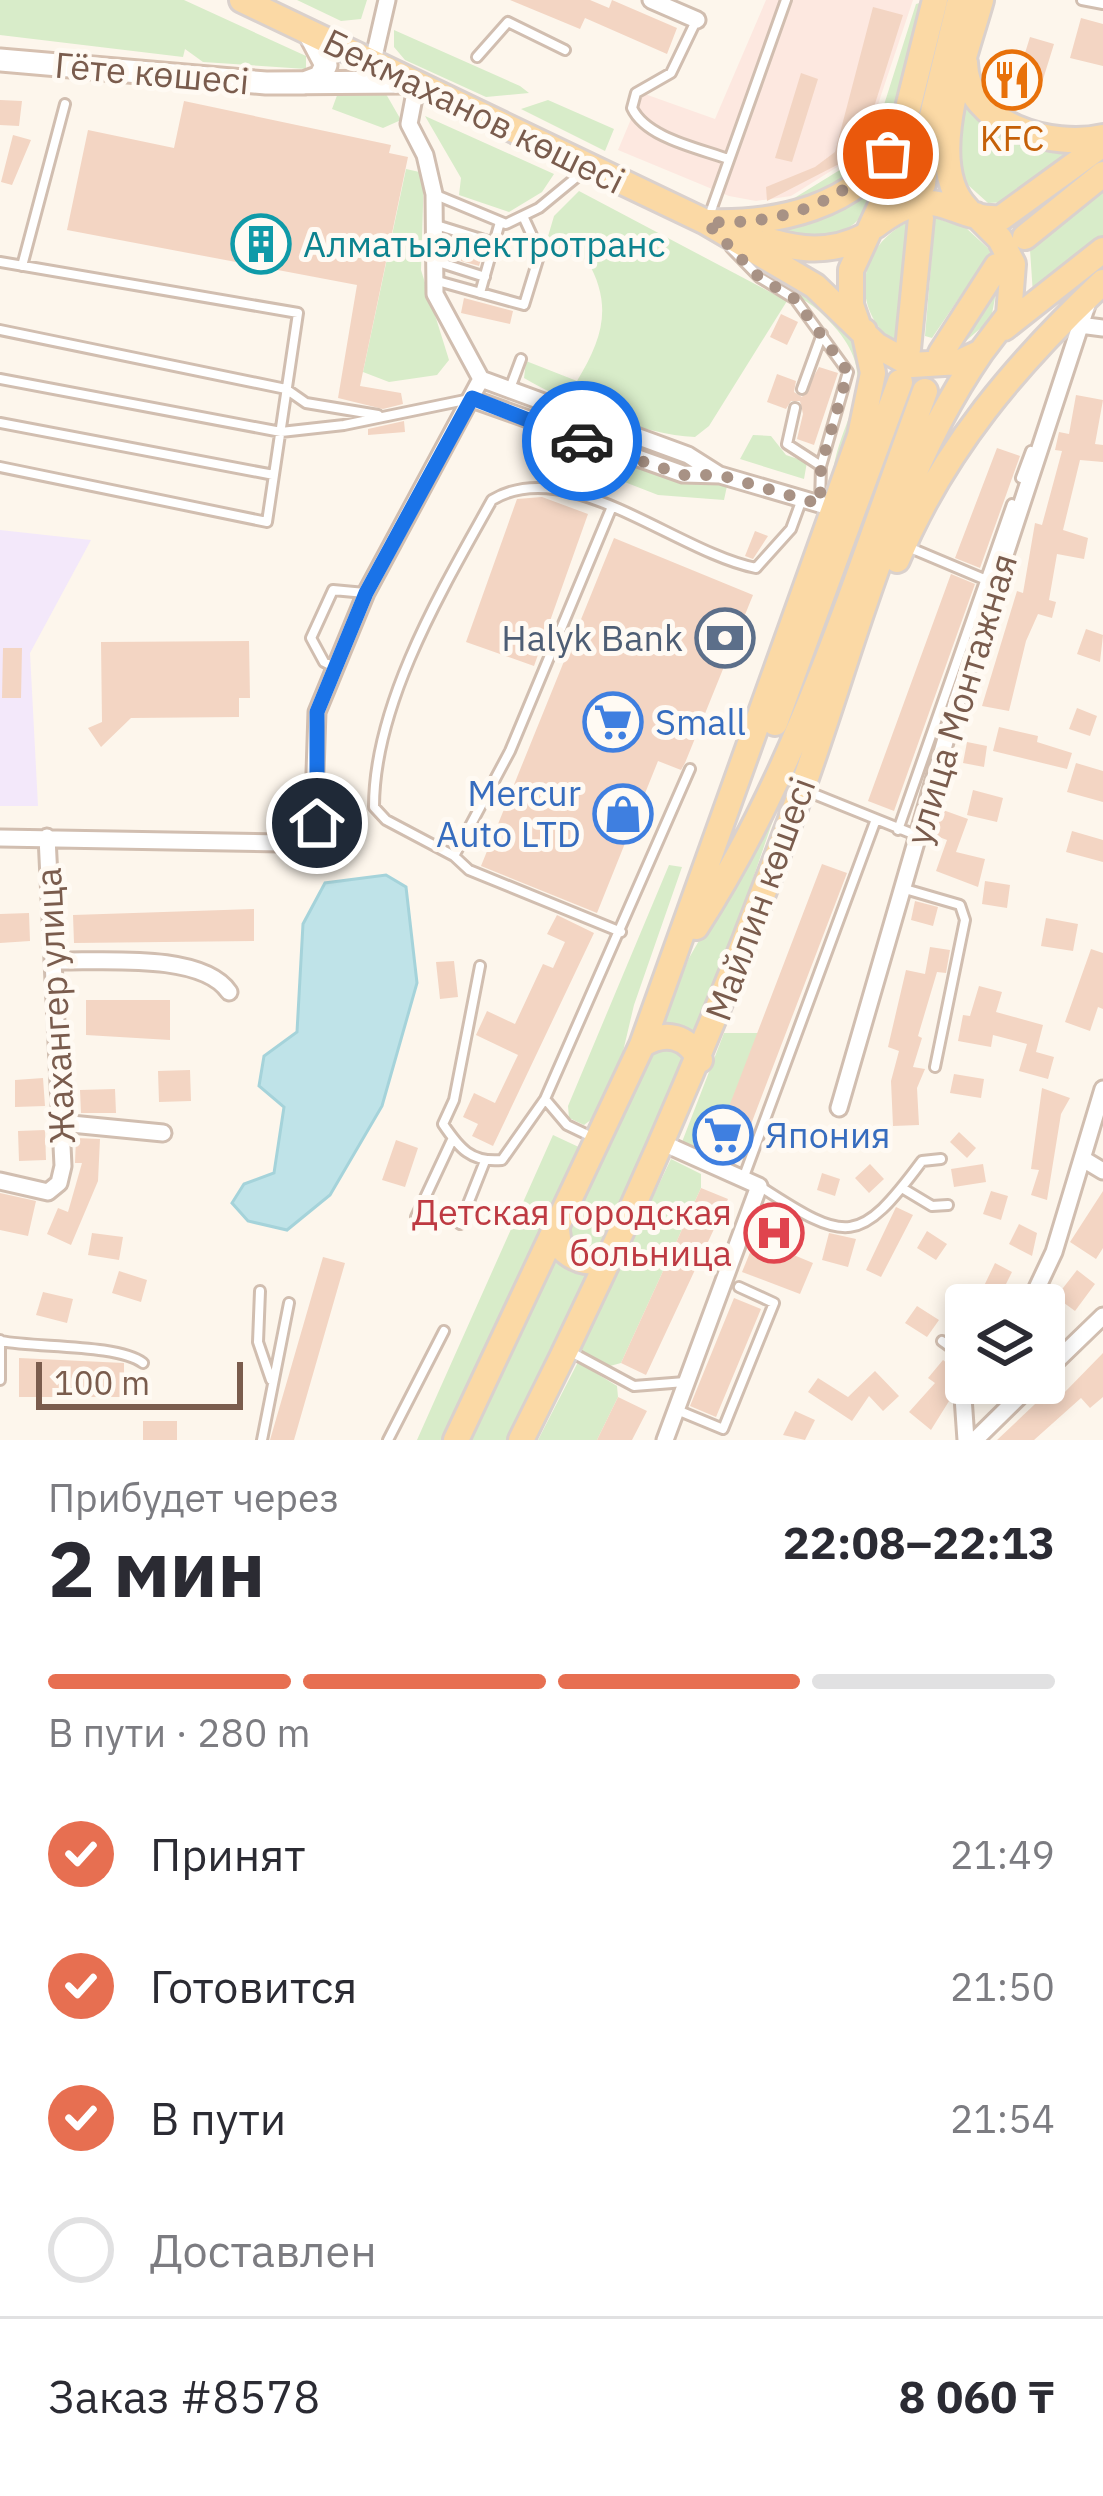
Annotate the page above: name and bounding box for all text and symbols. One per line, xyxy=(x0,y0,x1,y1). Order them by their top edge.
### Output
street label: Бекмаханов көшесі xyxy=(316,17,632,204)
street label: Гёте көшесі xyxy=(53,41,251,104)
restaurant icon: KFC xyxy=(981,49,1043,111)
pin xyxy=(837,103,939,205)
place label: KFC xyxy=(980,114,1044,161)
icon: bag xyxy=(855,121,921,187)
building icon: Алматыэлектротранс xyxy=(230,213,292,275)
place label: Алматыэлектротранс xyxy=(303,220,666,267)
courier xyxy=(522,381,642,501)
icon: car xyxy=(549,408,615,474)
street label: улица Монтажная xyxy=(894,548,1027,850)
bank icon: Halyk Bank xyxy=(694,607,756,669)
place label: Halyk Bank xyxy=(501,614,683,661)
supermarket icon: Small xyxy=(582,691,644,753)
place label: Small xyxy=(655,698,746,745)
place label: Mercur Auto LTD xyxy=(436,769,581,857)
street label: Майлин көшесі xyxy=(694,771,825,1027)
pin xyxy=(266,772,368,874)
shop icon: Mercur Auto LTD xyxy=(592,783,654,845)
icon: home xyxy=(284,790,350,856)
street label: Жахангер улица xyxy=(24,867,85,1145)
supermarket icon: Япония xyxy=(692,1104,754,1166)
place label: Япония xyxy=(765,1111,890,1158)
place label: Детская городская больница xyxy=(412,1188,732,1276)
hospital icon: Детская городская больница xyxy=(743,1202,805,1264)
map controls xyxy=(945,1284,1065,1404)
button: layers xyxy=(945,1284,1065,1404)
scale bar xyxy=(36,1356,243,1409)
text: 100 m xyxy=(54,1361,150,1404)
text: Прибудет через xyxy=(48,1472,339,1523)
text: 22:08–22:13 xyxy=(783,1513,1055,1571)
text: 2 мин xyxy=(48,1517,265,1618)
text: В пути · 280 m xyxy=(48,1707,311,1758)
icon: check xyxy=(48,1821,114,1887)
text: Принят xyxy=(150,1825,306,1883)
text: 21:49 xyxy=(950,1829,1055,1880)
icon: check xyxy=(48,1953,114,2019)
text: Готовится xyxy=(150,1957,357,2015)
text: 21:50 xyxy=(950,1961,1055,2012)
icon: check xyxy=(48,2085,114,2151)
text: В пути xyxy=(150,2089,286,2147)
text: 21:54 xyxy=(950,2093,1055,2144)
text: Доставлен xyxy=(150,2221,377,2279)
text: Заказ #8578 xyxy=(48,2367,320,2425)
text: 8 060 ₸ xyxy=(899,2367,1055,2425)

